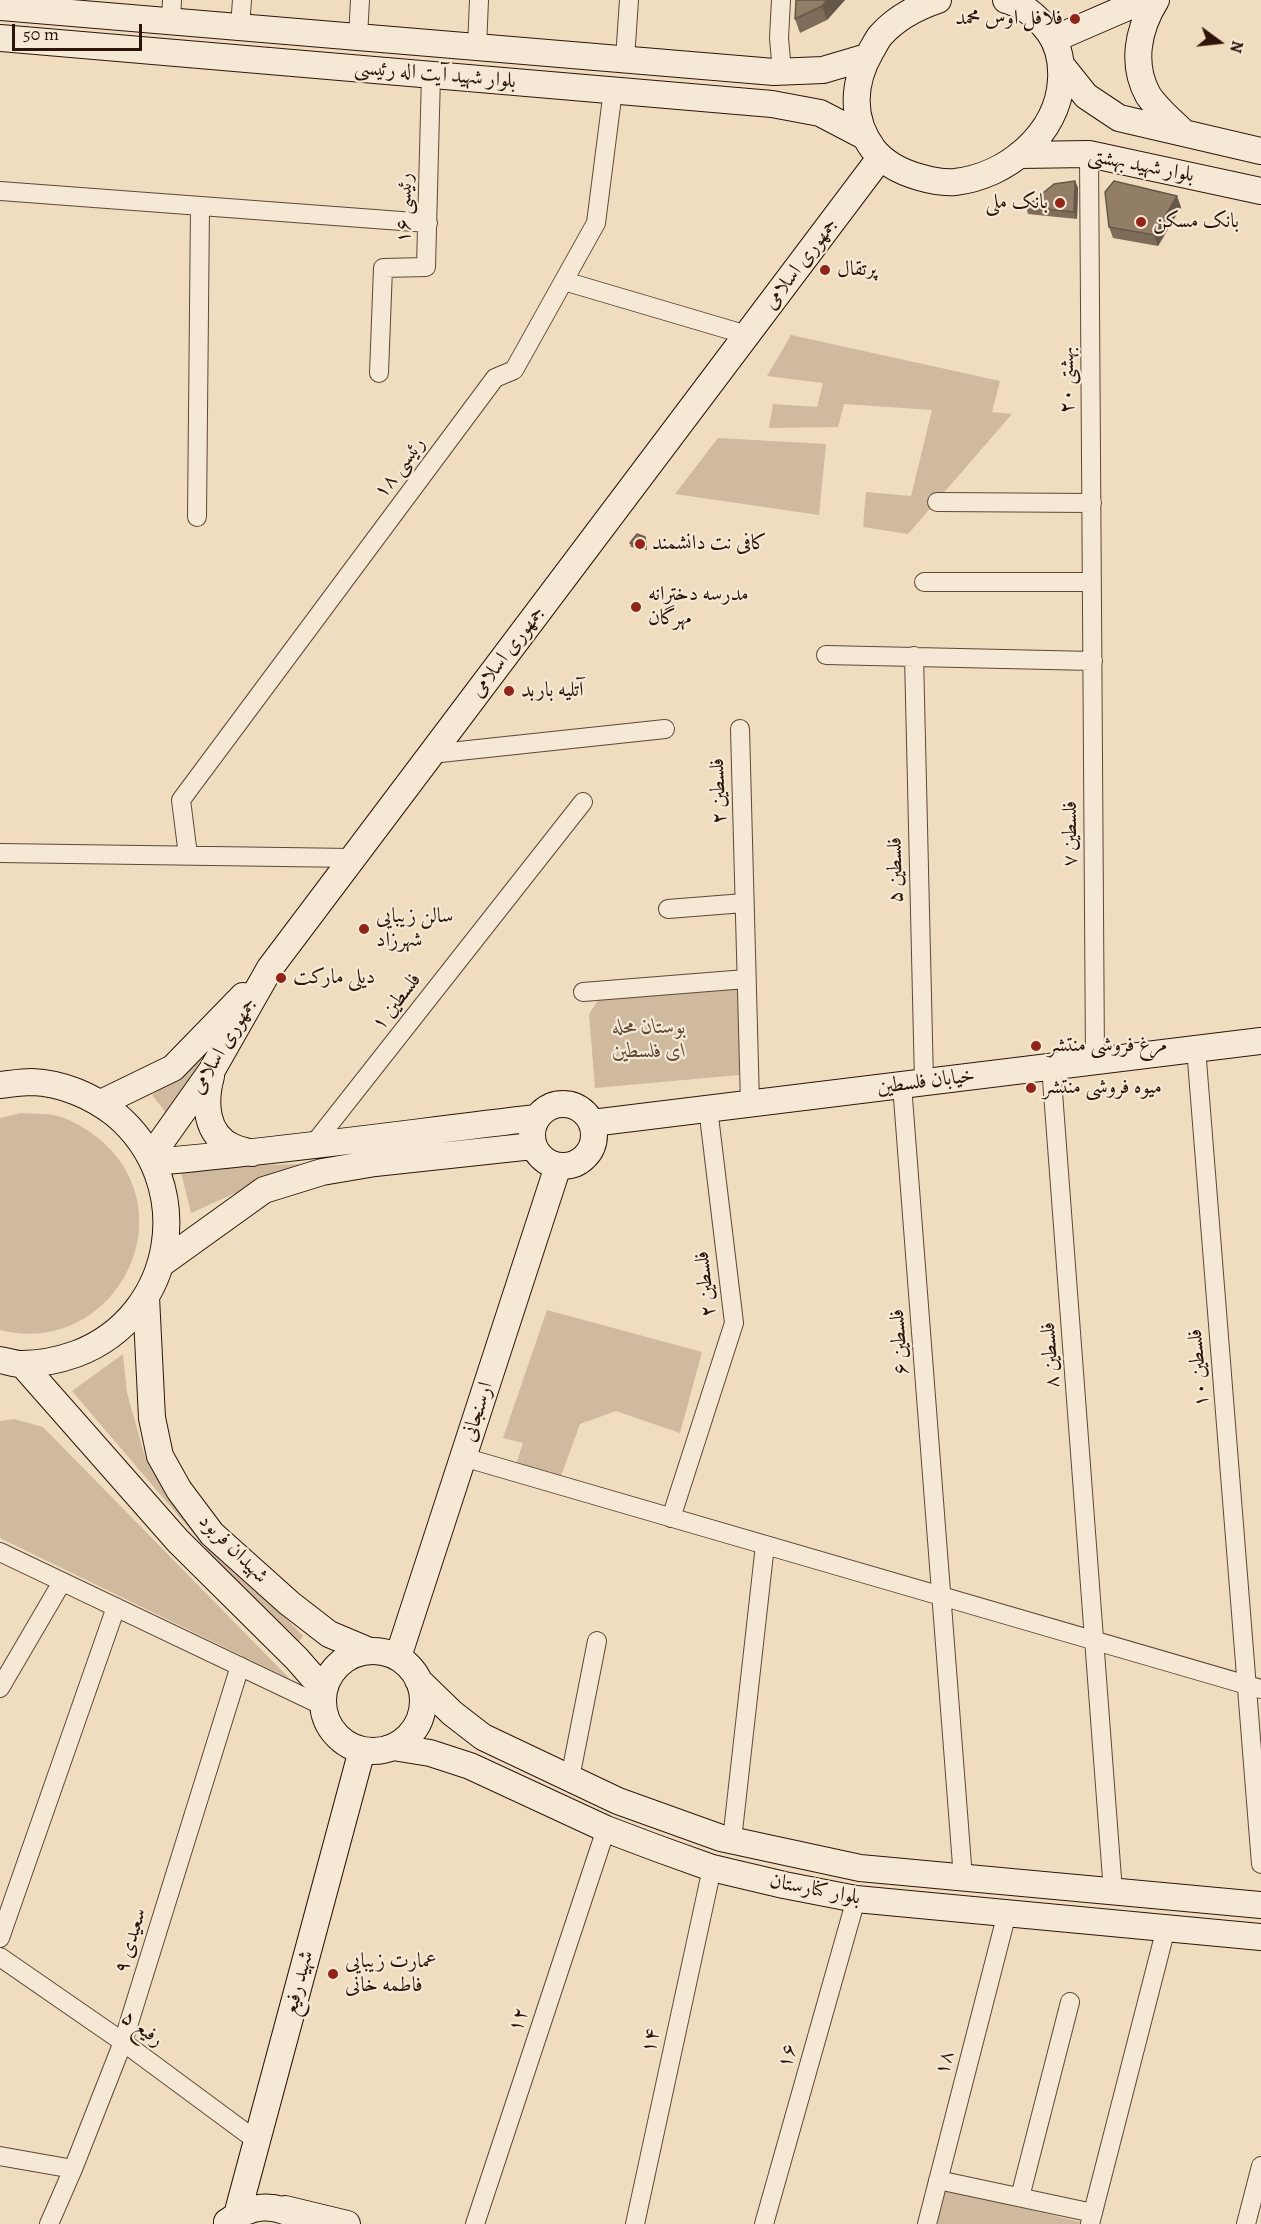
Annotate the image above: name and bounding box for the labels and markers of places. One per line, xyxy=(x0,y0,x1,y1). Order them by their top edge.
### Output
place label: فلافل اوس محمد xyxy=(955,6,1063,32)
marker: فلافل اوس محمد xyxy=(1068,12,1082,26)
place label: بانک ملی xyxy=(985,190,1048,216)
marker: بانک ملی xyxy=(1053,196,1067,210)
place label: بانک مسکن xyxy=(1153,209,1239,235)
marker: بانک مسکن xyxy=(1134,215,1148,229)
place label: پرتقال xyxy=(837,257,876,283)
marker: پرتقال xyxy=(818,263,832,277)
place label: کافی نت دانشمند xyxy=(652,531,767,557)
marker: کافی نت دانشمند xyxy=(633,537,647,551)
place label: مدرسه دخترانه مهرگان xyxy=(648,582,749,632)
marker: مدرسه دخترانه مهرگان xyxy=(629,600,643,614)
place label: آتلیه باربد xyxy=(521,678,584,704)
marker: آتلیه باربد xyxy=(502,684,516,698)
place label: سالن زیبایی شهرزاد xyxy=(376,904,454,954)
marker: سالن زیبایی شهرزاد xyxy=(357,922,371,936)
place label: دیلی مارکت xyxy=(293,965,375,991)
marker: دیلی مارکت xyxy=(274,971,288,985)
place label: مرغ فروشی منتشر xyxy=(1048,1033,1167,1059)
marker: مرغ فروشی منتشر xyxy=(1029,1039,1043,1053)
place label: میوه فروشی منتشر xyxy=(1043,1075,1162,1101)
marker: میوه فروشی منتشر xyxy=(1024,1081,1038,1095)
place label: عمارت زیبایی فاطمه خانی xyxy=(345,1949,437,1999)
marker: عمارت زیبایی فاطمه خانی xyxy=(326,1967,340,1981)

